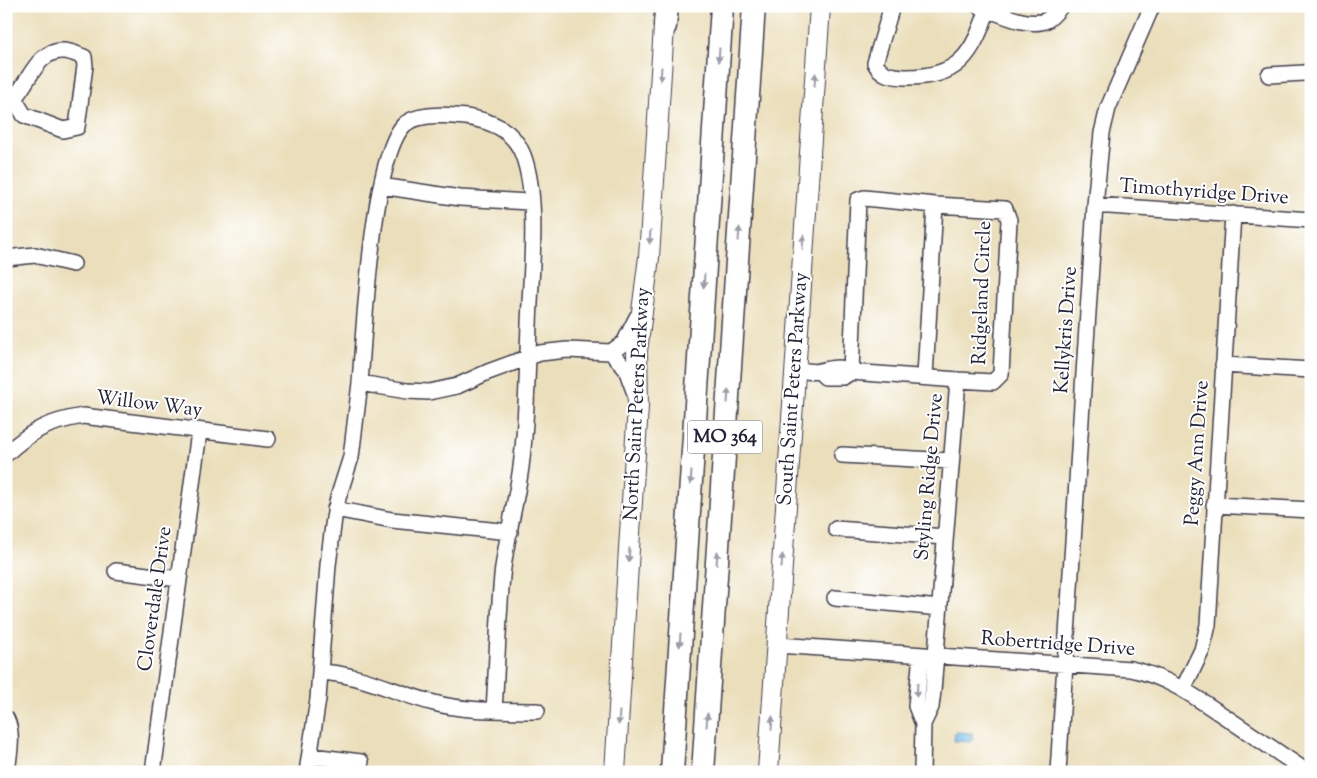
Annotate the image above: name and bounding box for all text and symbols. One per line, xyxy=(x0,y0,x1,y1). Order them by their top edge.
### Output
one-way arrow xyxy=(714,47,722,63)
one-way arrow xyxy=(657,67,665,83)
one-way arrow xyxy=(811,71,819,87)
street label: Timothyridge Drive xyxy=(1118,173,1290,213)
street label: Ridgeland Circle xyxy=(966,220,1000,366)
one-way arrow xyxy=(735,226,743,242)
one-way arrow xyxy=(646,229,654,245)
one-way arrow xyxy=(800,233,808,249)
street label: Kellykris Drive xyxy=(1048,265,1086,395)
street label: South Saint Peters Parkway xyxy=(771,271,817,507)
one-way arrow xyxy=(699,274,707,290)
street label: North Saint Peters Parkway xyxy=(617,287,659,521)
street label: Peggy Ann Drive xyxy=(1178,379,1218,527)
street label: Willow Way xyxy=(94,384,204,426)
one-way arrow xyxy=(724,388,732,404)
street label: Styling Ridge Drive xyxy=(908,392,952,562)
road number: MO 364 xyxy=(688,421,762,454)
one-way arrow xyxy=(686,471,694,487)
street label: Cloverdale Drive xyxy=(131,525,181,673)
one-way arrow xyxy=(625,548,633,564)
one-way arrow xyxy=(714,550,722,566)
one-way arrow xyxy=(779,553,787,569)
street label: Robertridge Drive xyxy=(980,625,1136,665)
one-way arrow xyxy=(676,633,684,649)
one-way arrow xyxy=(913,682,921,698)
one-way arrow xyxy=(614,710,622,726)
one-way arrow xyxy=(703,712,711,728)
one-way arrow xyxy=(768,715,776,731)

